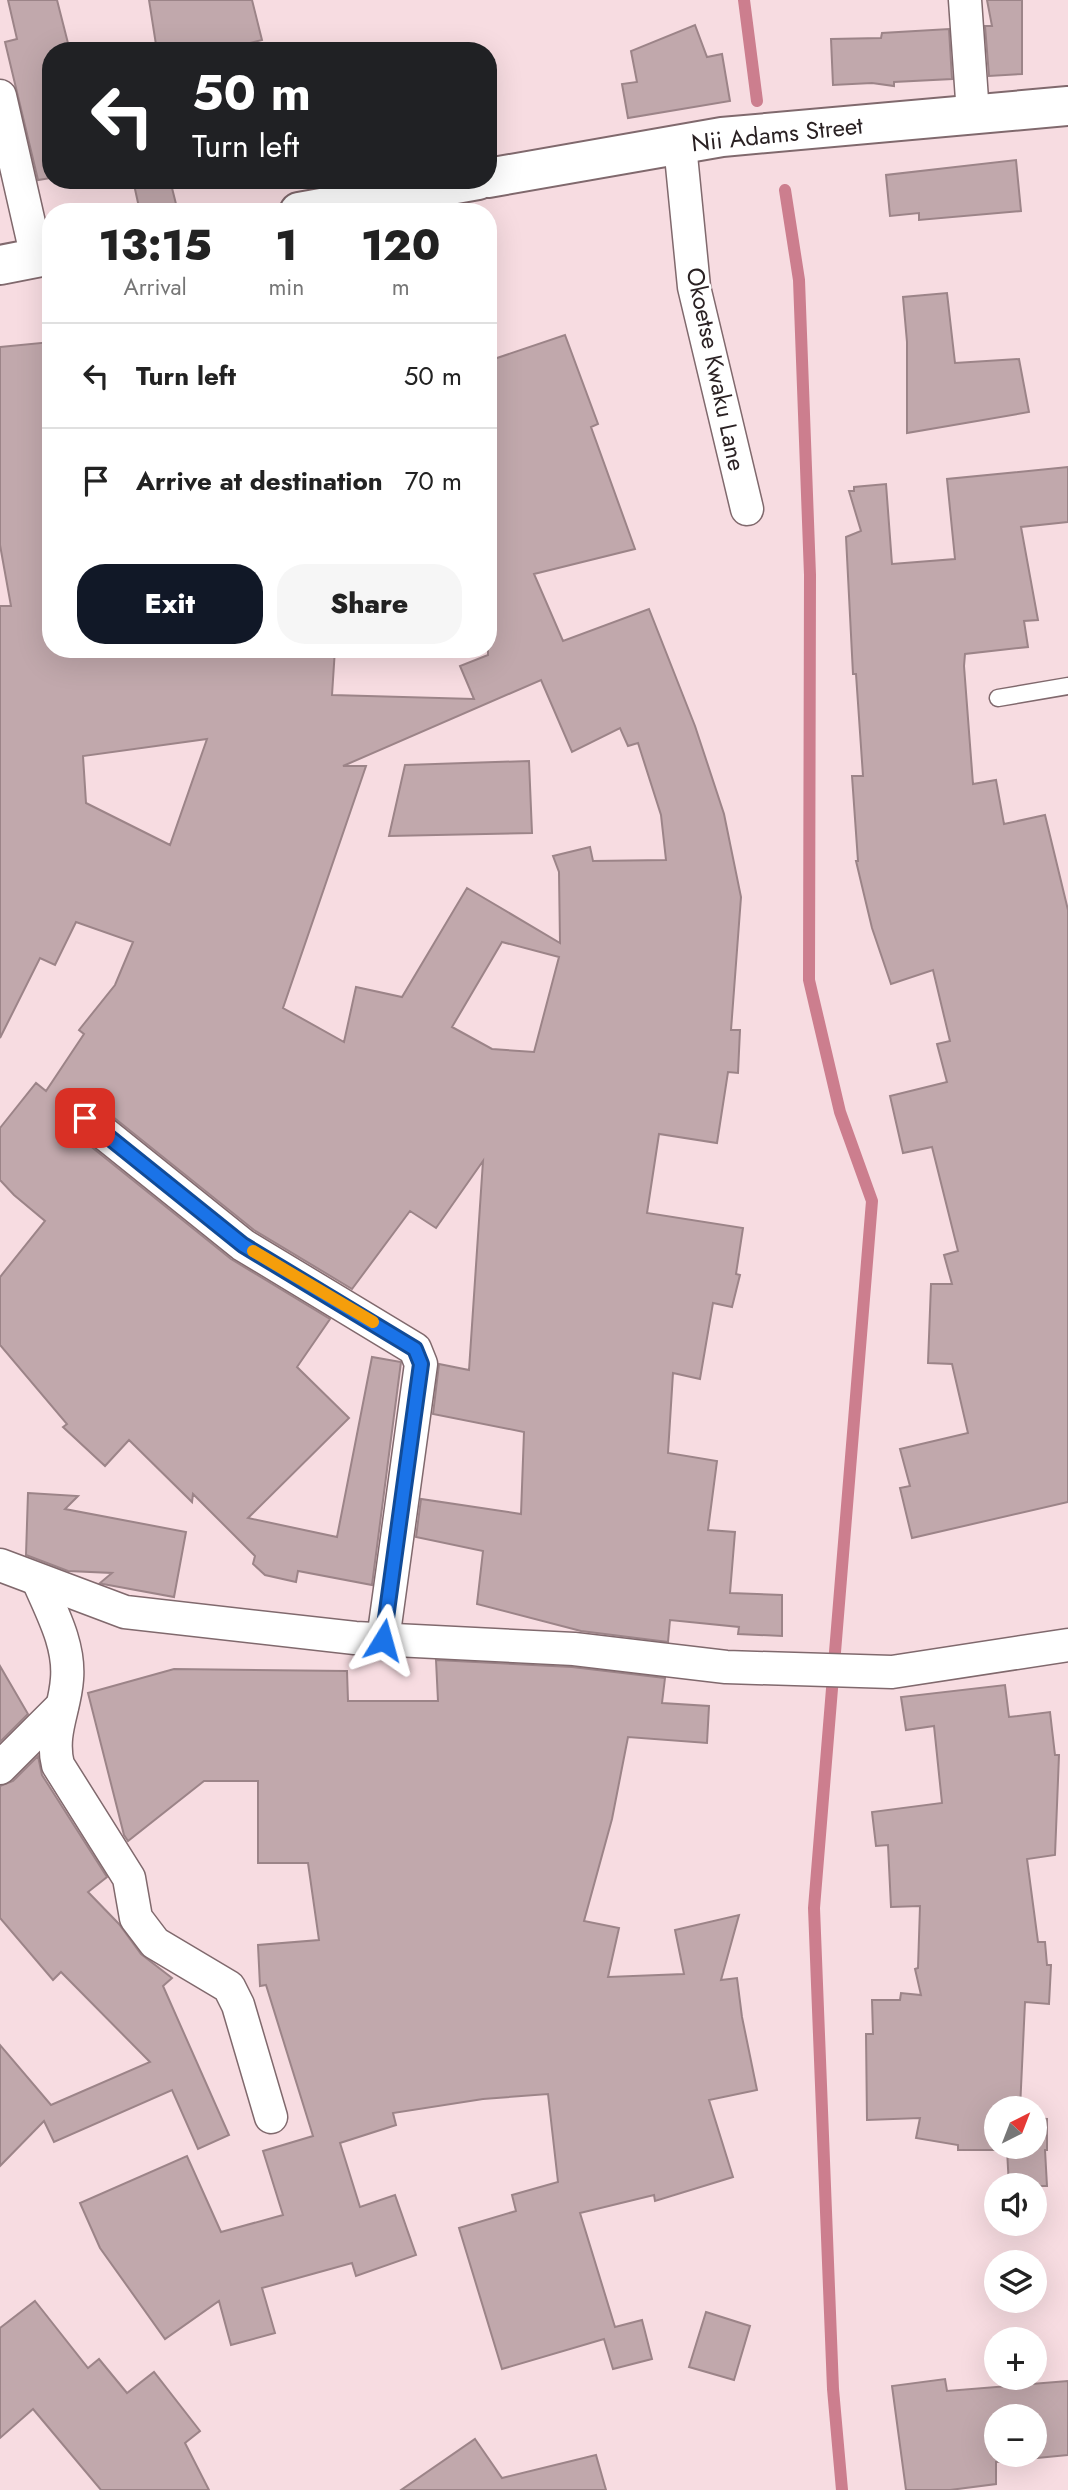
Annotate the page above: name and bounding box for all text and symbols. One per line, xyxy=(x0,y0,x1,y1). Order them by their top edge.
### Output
text: 50 m xyxy=(192,58,311,128)
icon: left xyxy=(77,70,168,161)
street label: Nii Adams Street xyxy=(690,108,865,160)
text: Turn left xyxy=(192,123,299,169)
text: 13:15 xyxy=(99,215,212,276)
text: 1 xyxy=(275,215,297,276)
text: 120 xyxy=(361,215,440,276)
street label: Okoetse Kwaku Lane xyxy=(677,264,755,474)
text: Arrival xyxy=(123,270,187,304)
text: min xyxy=(268,270,304,304)
text: m xyxy=(392,270,410,304)
icon: left xyxy=(77,357,115,395)
text: Turn left xyxy=(136,357,236,395)
text: 50 m xyxy=(404,357,462,395)
icon: arrive xyxy=(77,462,115,500)
text: Arrive at destination xyxy=(136,462,383,500)
text: 70 m xyxy=(405,462,462,500)
button: Exit xyxy=(77,564,263,644)
button: Share xyxy=(277,564,462,644)
pin xyxy=(55,1088,115,1148)
icon: arrive xyxy=(66,1099,104,1137)
position arrow xyxy=(346,1603,420,1677)
north arrow xyxy=(984,2096,1046,2160)
map controls xyxy=(984,2096,1047,2467)
button: sound xyxy=(984,2173,1047,2236)
button: layers xyxy=(984,2250,1047,2313)
button: + xyxy=(984,2327,1047,2390)
button: − xyxy=(984,2404,1047,2467)

